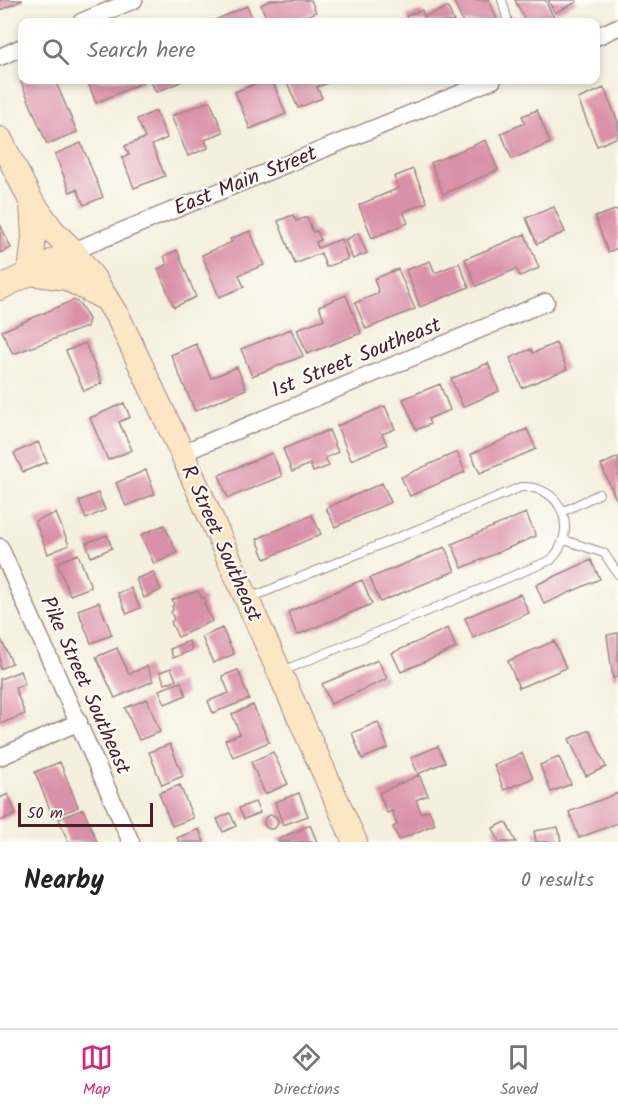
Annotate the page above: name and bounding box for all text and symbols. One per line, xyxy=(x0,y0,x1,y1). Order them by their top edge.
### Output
search box xyxy=(18,18,600,84)
text: Search here xyxy=(87,34,195,69)
icon: search xyxy=(39,35,72,68)
street label: East Main Street xyxy=(169,137,323,225)
street label: 1st Street Southeast xyxy=(267,309,447,407)
street label: R Street Southeast xyxy=(171,460,270,628)
street label: Pike Street Southeast xyxy=(30,591,139,781)
scale bar xyxy=(18,800,153,828)
text: 50 m xyxy=(27,801,63,826)
text: Nearby xyxy=(24,860,104,902)
text: 0 results xyxy=(521,865,594,897)
tab: Map xyxy=(80,1041,113,1102)
tab: Directions xyxy=(273,1041,340,1102)
tab: Saved xyxy=(500,1041,538,1102)

